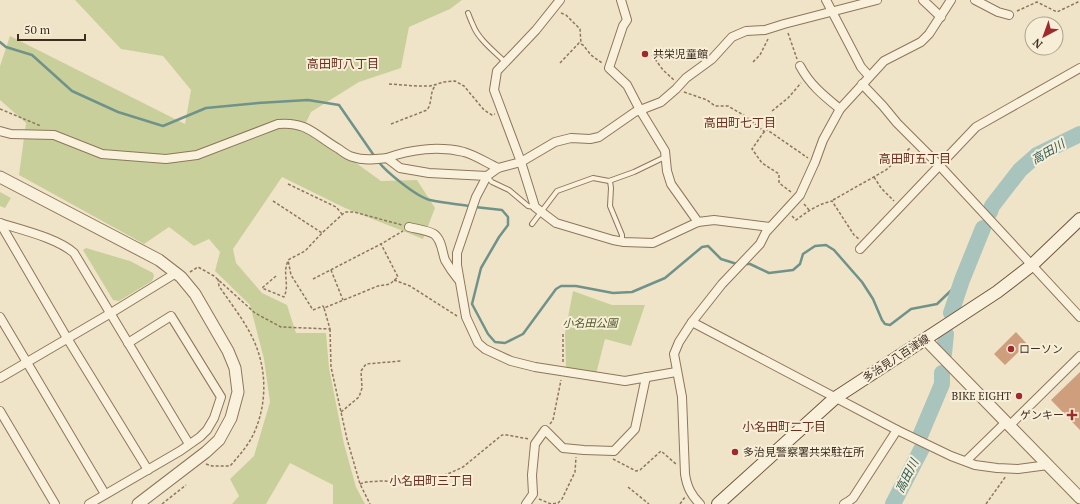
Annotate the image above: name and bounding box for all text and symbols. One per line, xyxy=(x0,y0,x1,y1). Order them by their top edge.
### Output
scale bar xyxy=(18,16,85,42)
north arrow xyxy=(1024,16,1064,56)
text: 50 m xyxy=(24,22,51,37)
text: N xyxy=(1029,35,1045,52)
place label: 共栄児童館 xyxy=(653,47,708,61)
marker: 共栄児童館 xyxy=(640,49,650,59)
district label: 高田町八丁目 xyxy=(307,56,379,71)
district label: 高田町七丁目 xyxy=(704,115,776,130)
water label: 高田川 xyxy=(1028,135,1069,167)
district label: 高田町五丁目 xyxy=(879,151,951,166)
park label: 小名田公園 xyxy=(563,316,619,330)
street label: 多治見八百津線 xyxy=(860,331,932,385)
place label: ローソン xyxy=(1019,342,1063,356)
marker: ローソン xyxy=(1006,344,1016,354)
place label: BIKE EIGHT xyxy=(952,389,1011,403)
marker: BIKE EIGHT xyxy=(1014,391,1024,401)
place label: ゲンキー xyxy=(1020,408,1064,422)
marker: ゲンキー xyxy=(1067,410,1077,420)
district label: 小名田町二丁目 xyxy=(742,419,826,434)
place label: 多治見警察署共栄駐在所 xyxy=(743,445,865,459)
marker: 多治見警察署共栄駐在所 xyxy=(730,447,740,457)
water label: 高田川 xyxy=(892,455,922,495)
district label: 小名田町三丁目 xyxy=(389,473,473,488)

